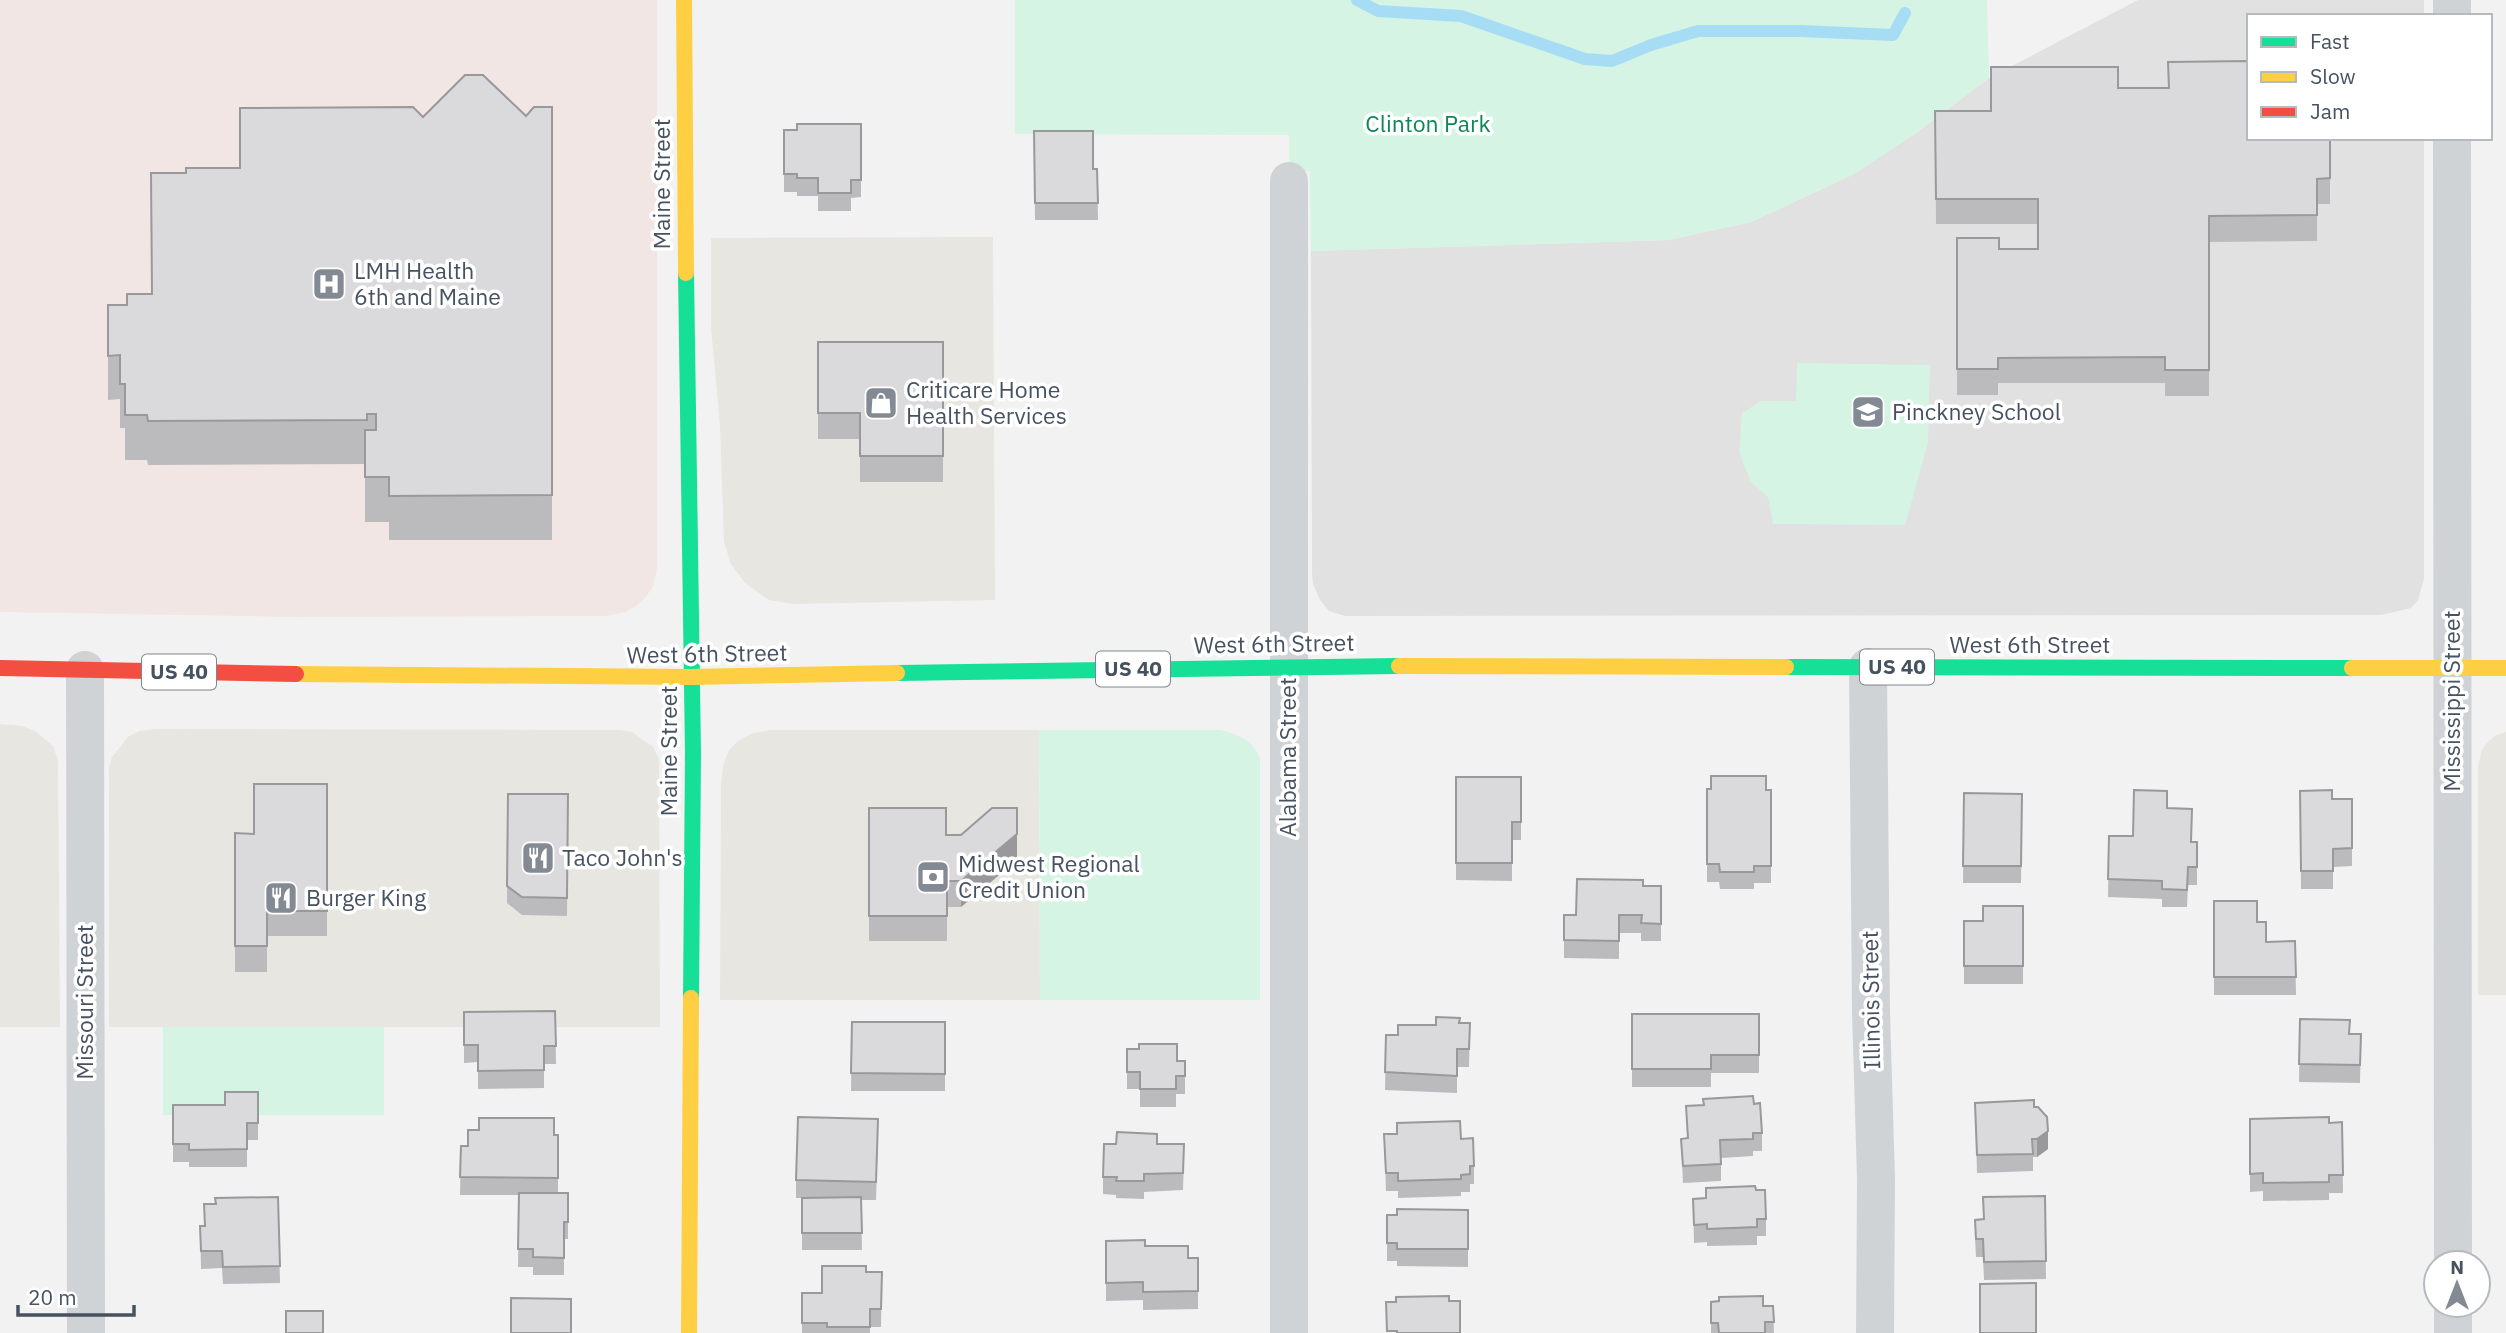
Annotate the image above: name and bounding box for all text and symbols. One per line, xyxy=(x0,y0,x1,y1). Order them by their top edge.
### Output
legend xyxy=(2247,14,2492,140)
text: Fast xyxy=(2310,27,2350,55)
text: Slow xyxy=(2310,62,2356,90)
text: Jam xyxy=(2310,97,2350,125)
park label: Clinton Park xyxy=(1365,108,1491,138)
street label: Maine Street xyxy=(646,119,676,249)
place label: LMH Health 6th and Maine xyxy=(354,255,501,311)
hospital icon: LMH Health 6th and Maine xyxy=(310,265,348,303)
place label: Criticare Home Health Services xyxy=(906,374,1067,430)
shop icon: Criticare Home Health Services xyxy=(862,384,900,422)
school or university icon: Pinckney School xyxy=(1849,393,1887,431)
place label: Pinckney School xyxy=(1892,396,2061,426)
street label: Mississippi Street xyxy=(2436,610,2466,792)
street label: West 6th Street xyxy=(1193,627,1355,659)
street label: West 6th Street xyxy=(1950,629,2110,659)
street label: West 6th Street xyxy=(626,637,788,669)
road number: US 40 xyxy=(1860,650,1934,684)
road number: US 40 xyxy=(1096,652,1170,686)
road number: US 40 xyxy=(142,654,216,690)
street label: Alabama Street xyxy=(1272,677,1302,837)
street label: Maine Street xyxy=(653,686,683,816)
restaurant icon: Taco John's xyxy=(519,839,557,877)
place label: Taco John's xyxy=(562,842,683,872)
place label: Midwest Regional Credit Union xyxy=(958,848,1140,904)
bank icon: Midwest Regional Credit Union xyxy=(914,858,952,896)
restaurant icon: Burger King xyxy=(262,879,300,917)
place label: Burger King xyxy=(306,882,426,912)
street label: Missouri Street xyxy=(69,924,99,1080)
street label: Illinois Street xyxy=(1854,930,1886,1070)
north arrow xyxy=(2422,1249,2492,1319)
text: N xyxy=(2450,1255,2464,1279)
scale bar xyxy=(18,1274,133,1318)
text: 20 m xyxy=(28,1283,77,1311)

